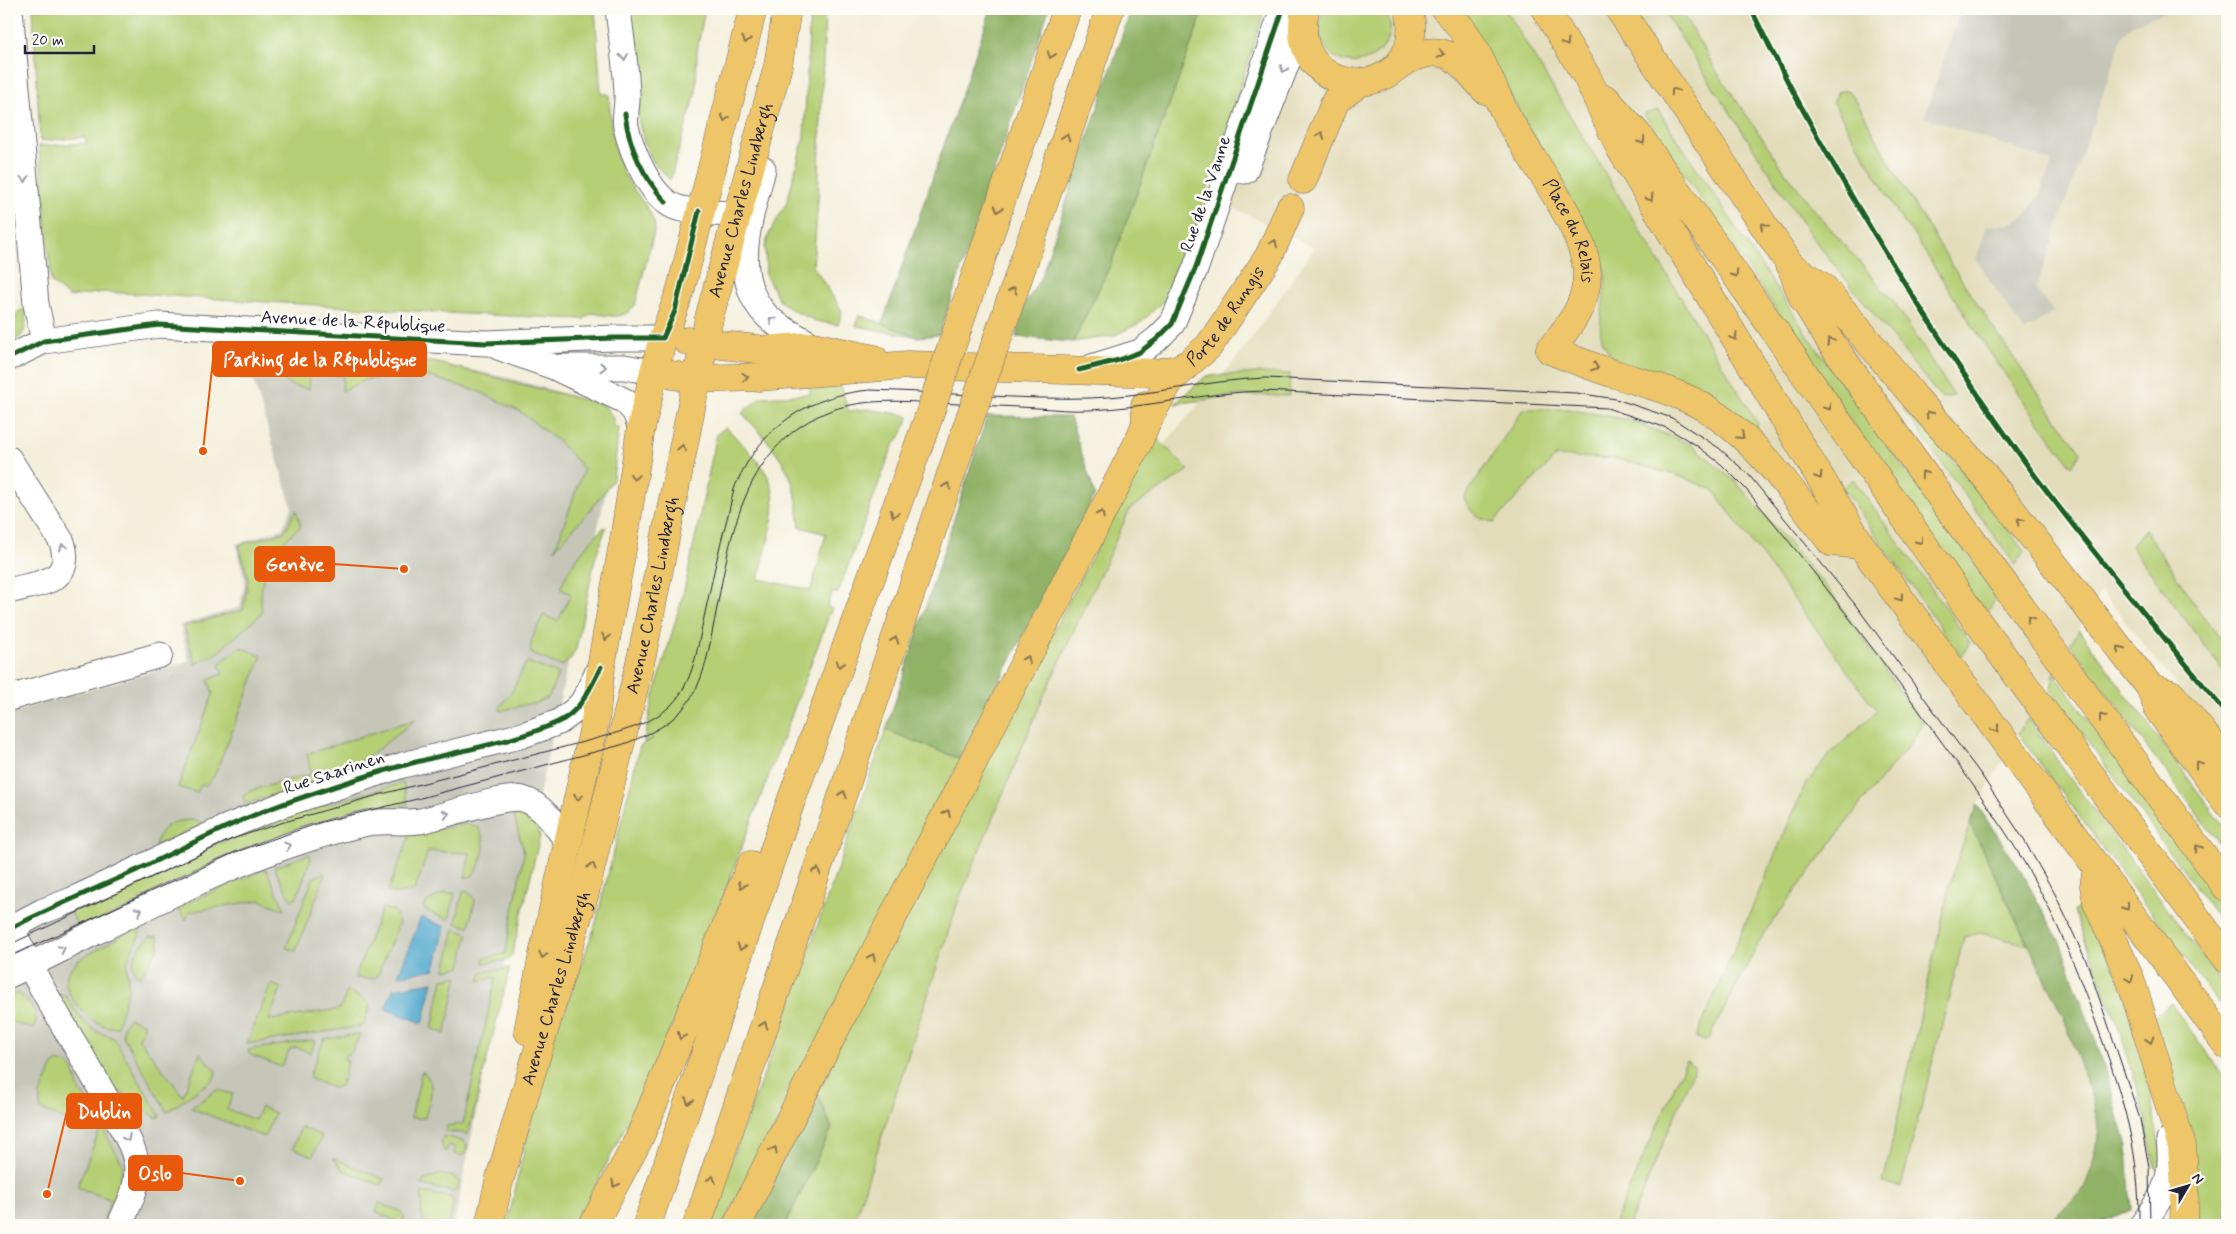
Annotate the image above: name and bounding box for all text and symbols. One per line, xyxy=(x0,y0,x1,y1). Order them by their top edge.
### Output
scale bar xyxy=(25,22,94,54)
text: 20 m xyxy=(32,31,64,51)
one-way arrow xyxy=(741,35,752,44)
one-way arrow xyxy=(1560,38,1570,47)
one-way arrow xyxy=(1436,48,1445,58)
one-way arrow xyxy=(1047,50,1057,59)
one-way arrow xyxy=(618,53,629,61)
one-way arrow xyxy=(1280,64,1291,73)
one-way arrow xyxy=(1671,87,1680,96)
street label: Avenue Charles Lindbergh xyxy=(703,100,779,301)
one-way arrow xyxy=(720,113,731,122)
one-way arrow xyxy=(1315,131,1325,140)
one-way arrow xyxy=(1060,133,1070,141)
street label: Rue de la Vanne xyxy=(1175,133,1237,255)
one-way arrow xyxy=(1636,135,1645,145)
street label: Place du Relais xyxy=(1537,174,1599,283)
one-way arrow xyxy=(19,176,30,184)
one-way arrow xyxy=(1644,192,1653,201)
one-way arrow xyxy=(994,204,1004,212)
one-way arrow xyxy=(1761,222,1770,231)
one-way arrow xyxy=(1268,239,1279,248)
street label: Porte de Rungis xyxy=(1181,262,1271,372)
one-way arrow xyxy=(1729,268,1738,278)
one-way arrow xyxy=(1008,287,1018,295)
street label: Avenue de la République xyxy=(260,305,446,339)
one-way arrow xyxy=(768,317,777,326)
one-way arrow xyxy=(1728,331,1738,340)
one-way arrow xyxy=(1827,337,1837,346)
callout: Parking de la République xyxy=(213,342,426,376)
text: Parking de la République xyxy=(223,348,417,376)
one-way arrow xyxy=(1591,361,1599,371)
one-way arrow xyxy=(599,362,607,372)
one-way arrow xyxy=(742,372,750,383)
one-way arrow xyxy=(1822,402,1831,411)
one-way arrow xyxy=(1926,410,1935,419)
one-way arrow xyxy=(1735,430,1744,439)
one-way arrow xyxy=(677,443,687,452)
one-way arrow xyxy=(1812,470,1822,479)
one-way arrow xyxy=(1921,470,1930,480)
one-way arrow xyxy=(629,472,639,481)
one-way arrow xyxy=(941,483,951,491)
street label: Avenue Charles Lindbergh xyxy=(621,495,686,697)
one-way arrow xyxy=(890,509,900,518)
one-way arrow xyxy=(1095,510,1105,519)
one-way arrow xyxy=(2017,517,2026,527)
one-way arrow xyxy=(1914,535,1923,545)
one-way arrow xyxy=(59,543,69,551)
callout: Genève xyxy=(255,547,334,581)
text: Genève xyxy=(266,553,325,578)
one-way arrow xyxy=(1894,592,1903,602)
one-way arrow xyxy=(2027,615,2036,625)
one-way arrow xyxy=(602,632,612,641)
one-way arrow xyxy=(889,637,899,645)
one-way arrow xyxy=(2117,645,2126,655)
one-way arrow xyxy=(1021,655,1031,664)
one-way arrow xyxy=(836,659,846,668)
one-way arrow xyxy=(2099,713,2108,723)
one-way arrow xyxy=(1990,723,1999,733)
street label: Rue Saarinen xyxy=(280,745,388,801)
one-way arrow xyxy=(2196,761,2204,770)
one-way arrow xyxy=(837,790,847,799)
one-way arrow xyxy=(573,792,584,801)
one-way arrow xyxy=(941,809,951,818)
one-way arrow xyxy=(441,810,449,820)
one-way arrow xyxy=(283,842,291,852)
one-way arrow xyxy=(2196,845,2204,854)
one-way arrow xyxy=(586,862,597,871)
one-way arrow xyxy=(811,868,821,876)
one-way arrow xyxy=(738,880,749,889)
street label: Avenue Charles Lindbergh xyxy=(516,889,597,1088)
one-way arrow xyxy=(2120,901,2129,911)
one-way arrow xyxy=(134,907,143,917)
one-way arrow xyxy=(737,942,747,950)
one-way arrow xyxy=(57,945,66,955)
one-way arrow xyxy=(538,951,548,960)
one-way arrow xyxy=(866,953,876,962)
one-way arrow xyxy=(2124,974,2134,983)
one-way arrow xyxy=(759,1021,769,1030)
one-way arrow xyxy=(677,1031,687,1040)
one-way arrow xyxy=(2145,1036,2155,1044)
callout: Dublin xyxy=(67,1094,141,1128)
one-way arrow xyxy=(685,1096,695,1104)
text: Dublin xyxy=(77,1100,131,1125)
one-way arrow xyxy=(121,1133,131,1142)
one-way arrow xyxy=(768,1147,778,1156)
callout: Oslo xyxy=(129,1156,182,1190)
text: Oslo xyxy=(138,1162,172,1187)
north arrow xyxy=(2164,1162,2214,1212)
text: N xyxy=(2187,1169,2207,1188)
one-way arrow xyxy=(706,1175,716,1184)
one-way arrow xyxy=(611,1179,621,1188)

